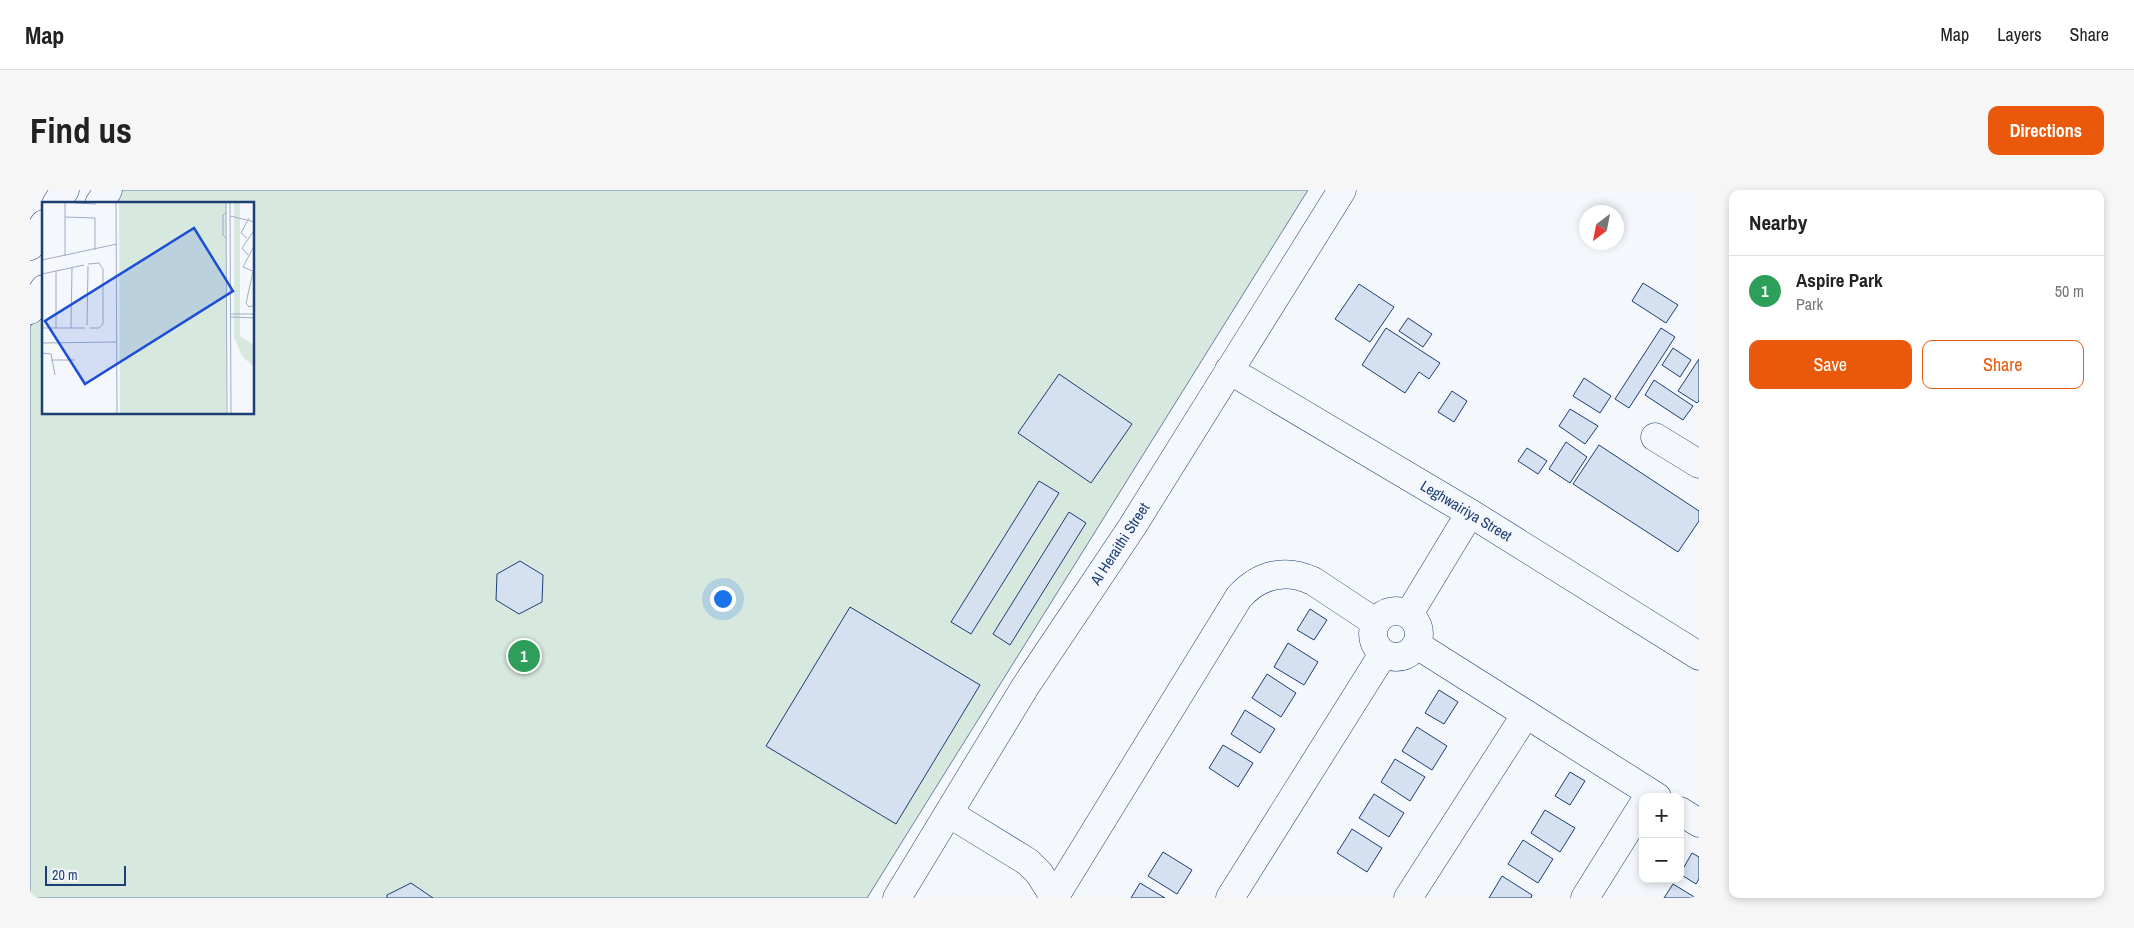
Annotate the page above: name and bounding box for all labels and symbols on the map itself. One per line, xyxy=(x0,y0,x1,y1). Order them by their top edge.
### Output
inset map xyxy=(42,202,255,415)
north arrow xyxy=(1579,205,1624,250)
street label: Leghwairiya Street xyxy=(1417,475,1516,546)
street label: Al Heraithi Street xyxy=(1085,498,1154,590)
your location xyxy=(710,586,736,612)
pin: 1 xyxy=(508,637,540,675)
scale bar xyxy=(45,863,126,886)

